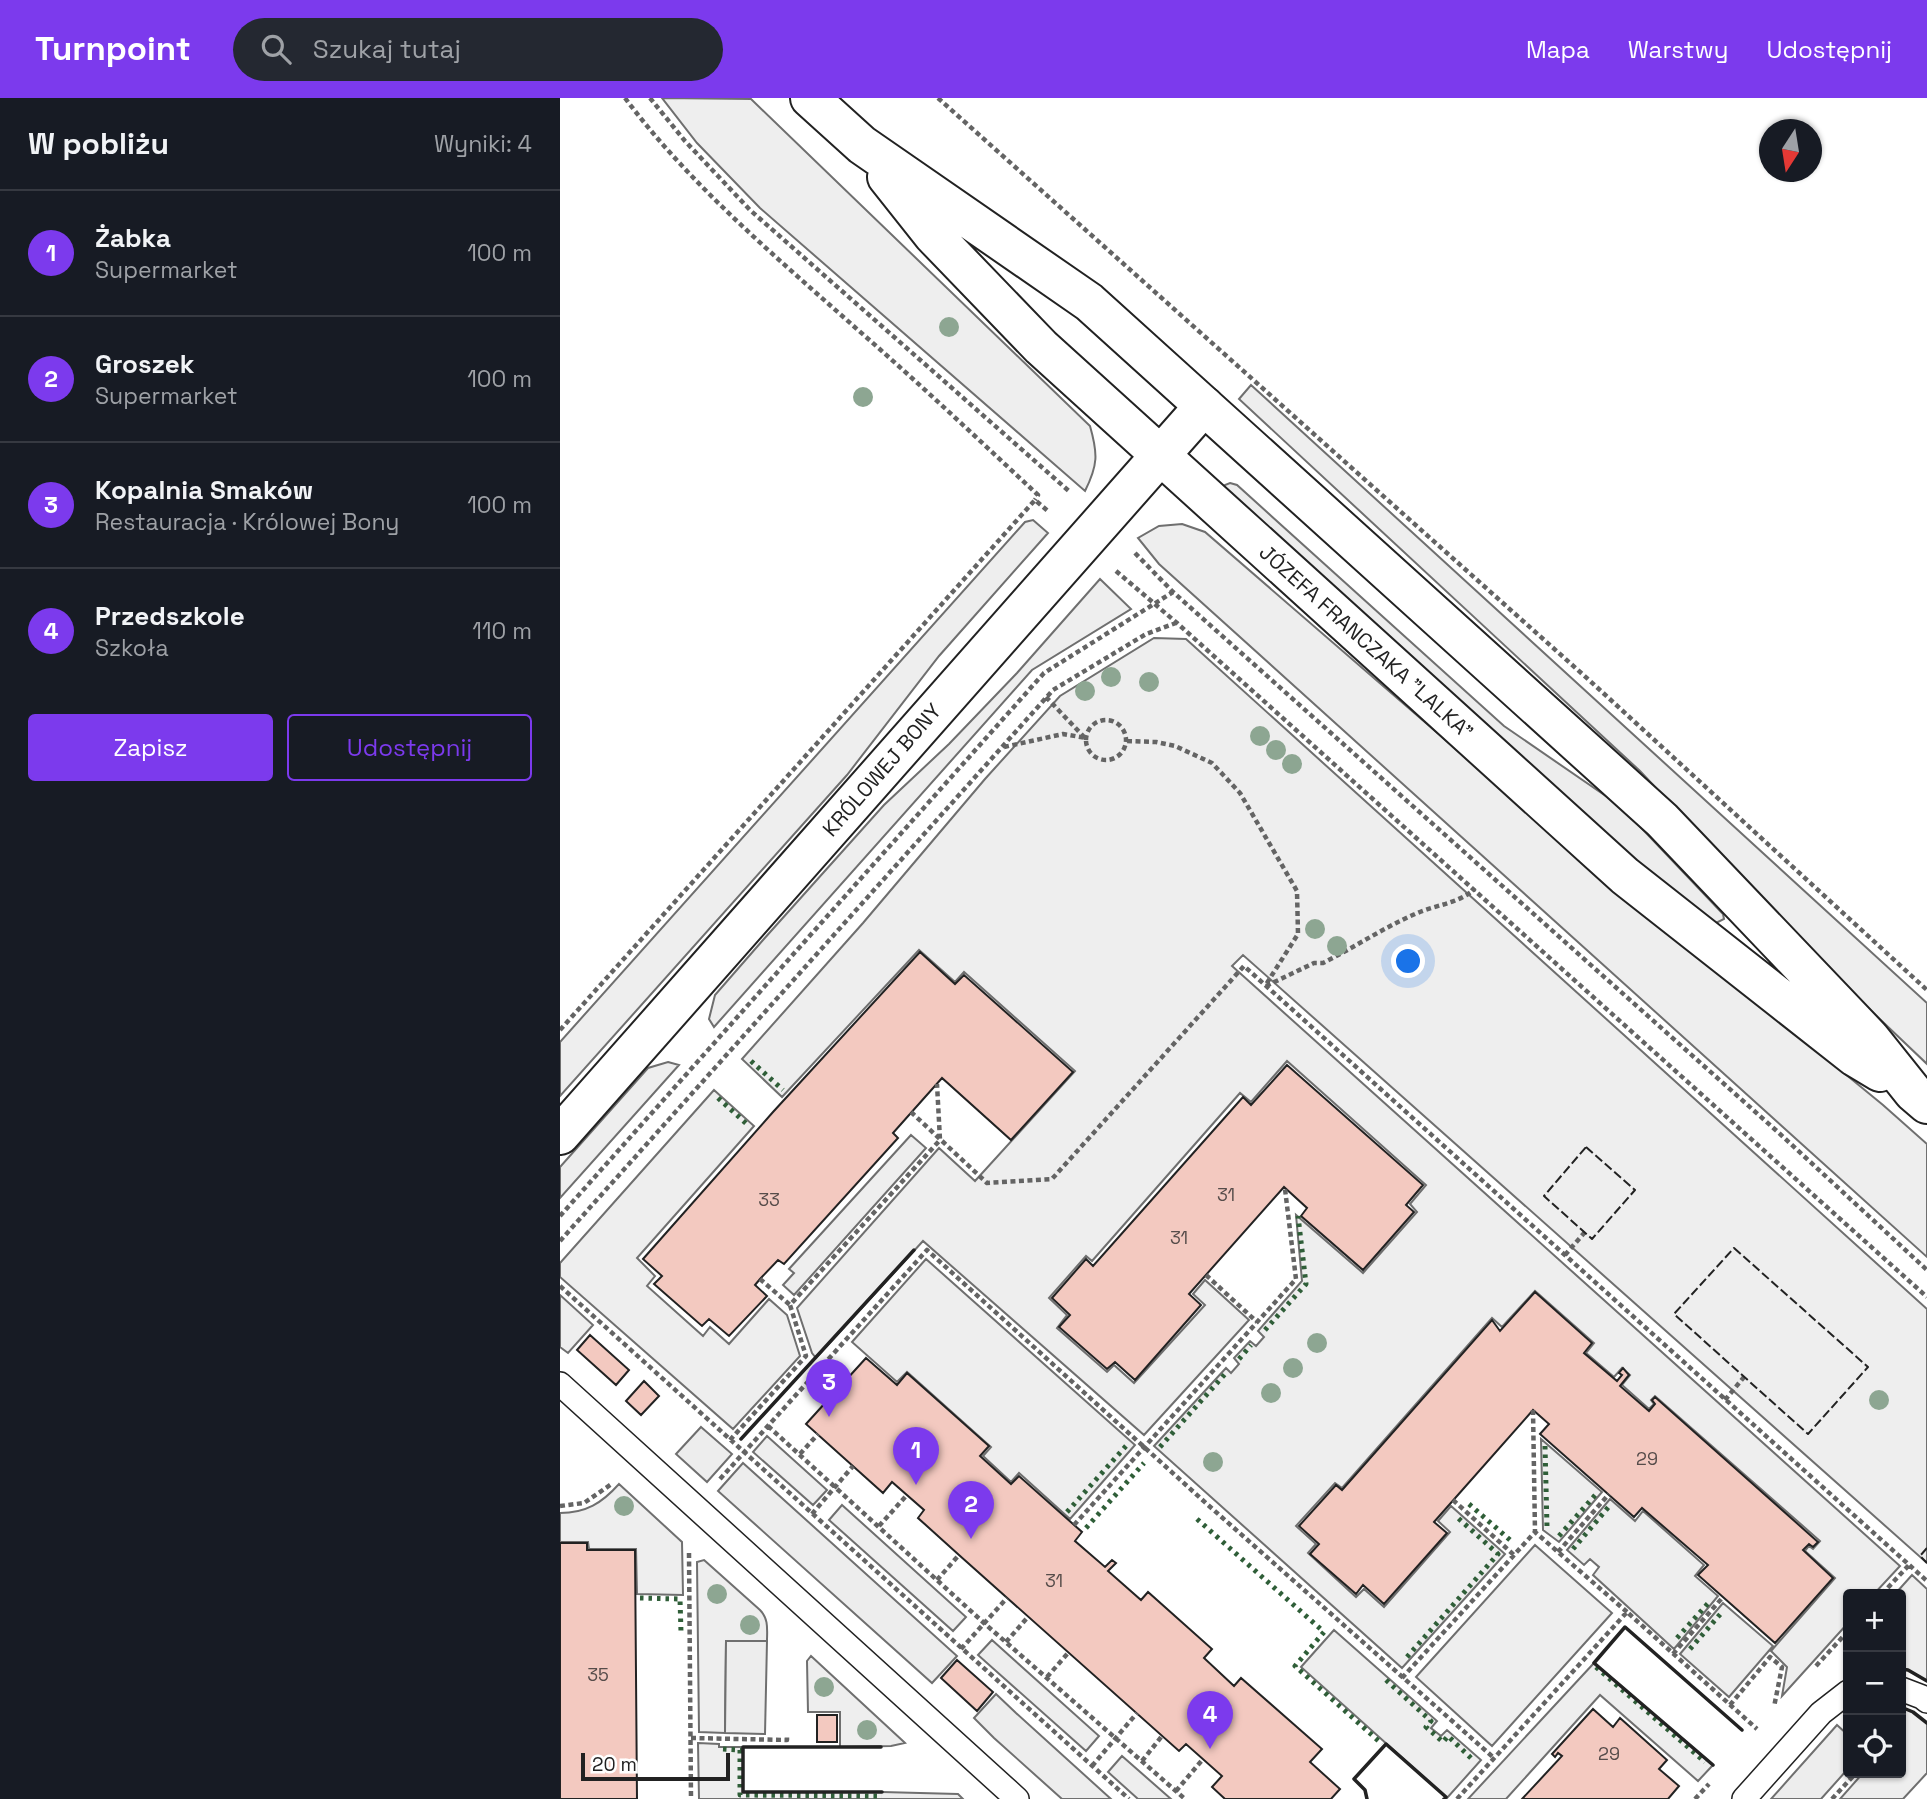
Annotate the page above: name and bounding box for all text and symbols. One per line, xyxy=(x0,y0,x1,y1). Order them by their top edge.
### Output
search box xyxy=(233,18,723,81)
text: Turnpoint xyxy=(35,28,191,70)
icon: search xyxy=(257,30,295,68)
text: Szukaj tutaj xyxy=(313,32,461,66)
text: Mapa xyxy=(1526,34,1590,65)
text: Warstwy xyxy=(1628,34,1729,65)
text: Udostępnij xyxy=(1767,34,1892,65)
north arrow xyxy=(1759,119,1822,182)
text: W pobliżu xyxy=(28,124,169,163)
text: Wyniki: 4 xyxy=(434,129,532,159)
text: Żabka xyxy=(95,221,171,255)
text: 1 xyxy=(46,238,56,268)
text: 100 m xyxy=(467,238,532,268)
text: Supermarket xyxy=(95,255,237,285)
text: Groszek xyxy=(95,347,195,381)
text: 2 xyxy=(44,364,58,394)
text: 100 m xyxy=(467,364,532,394)
text: Supermarket xyxy=(95,381,237,411)
text: Kopalnia Smaków xyxy=(95,473,313,507)
text: 3 xyxy=(44,490,58,520)
text: 100 m xyxy=(467,490,532,520)
text: Restauracja · Królowej Bony xyxy=(95,507,399,537)
street label: JÓZEFA FRANCZAKA "LALKA" xyxy=(1254,538,1479,745)
text: Przedszkole xyxy=(95,599,245,633)
text: 4 xyxy=(44,616,58,646)
text: 110 m xyxy=(472,616,532,646)
text: Szkoła xyxy=(95,633,169,663)
street label: KRÓLOWEJ BONY xyxy=(816,697,947,842)
button: Zapisz xyxy=(28,714,273,781)
button: Udostępnij xyxy=(287,714,532,781)
your location xyxy=(1391,944,1425,978)
house number: 31 xyxy=(1217,1183,1235,1206)
house number: 33 xyxy=(758,1188,780,1211)
house number: 31 xyxy=(1170,1226,1188,1249)
pin: 3 xyxy=(806,1359,852,1417)
pin: 1 xyxy=(893,1427,939,1485)
house number: 29 xyxy=(1636,1447,1658,1470)
pin: 2 xyxy=(948,1481,994,1539)
house number: 31 xyxy=(1045,1569,1063,1592)
map controls xyxy=(1843,1589,1906,1778)
button: + xyxy=(1843,1589,1906,1652)
button: − xyxy=(1843,1652,1906,1715)
house number: 35 xyxy=(587,1663,609,1686)
pin: 4 xyxy=(1187,1691,1233,1749)
button: locate xyxy=(1843,1715,1906,1778)
house number: 29 xyxy=(1598,1742,1620,1765)
scale bar xyxy=(581,1750,730,1782)
text: 20 m xyxy=(592,1752,637,1777)

